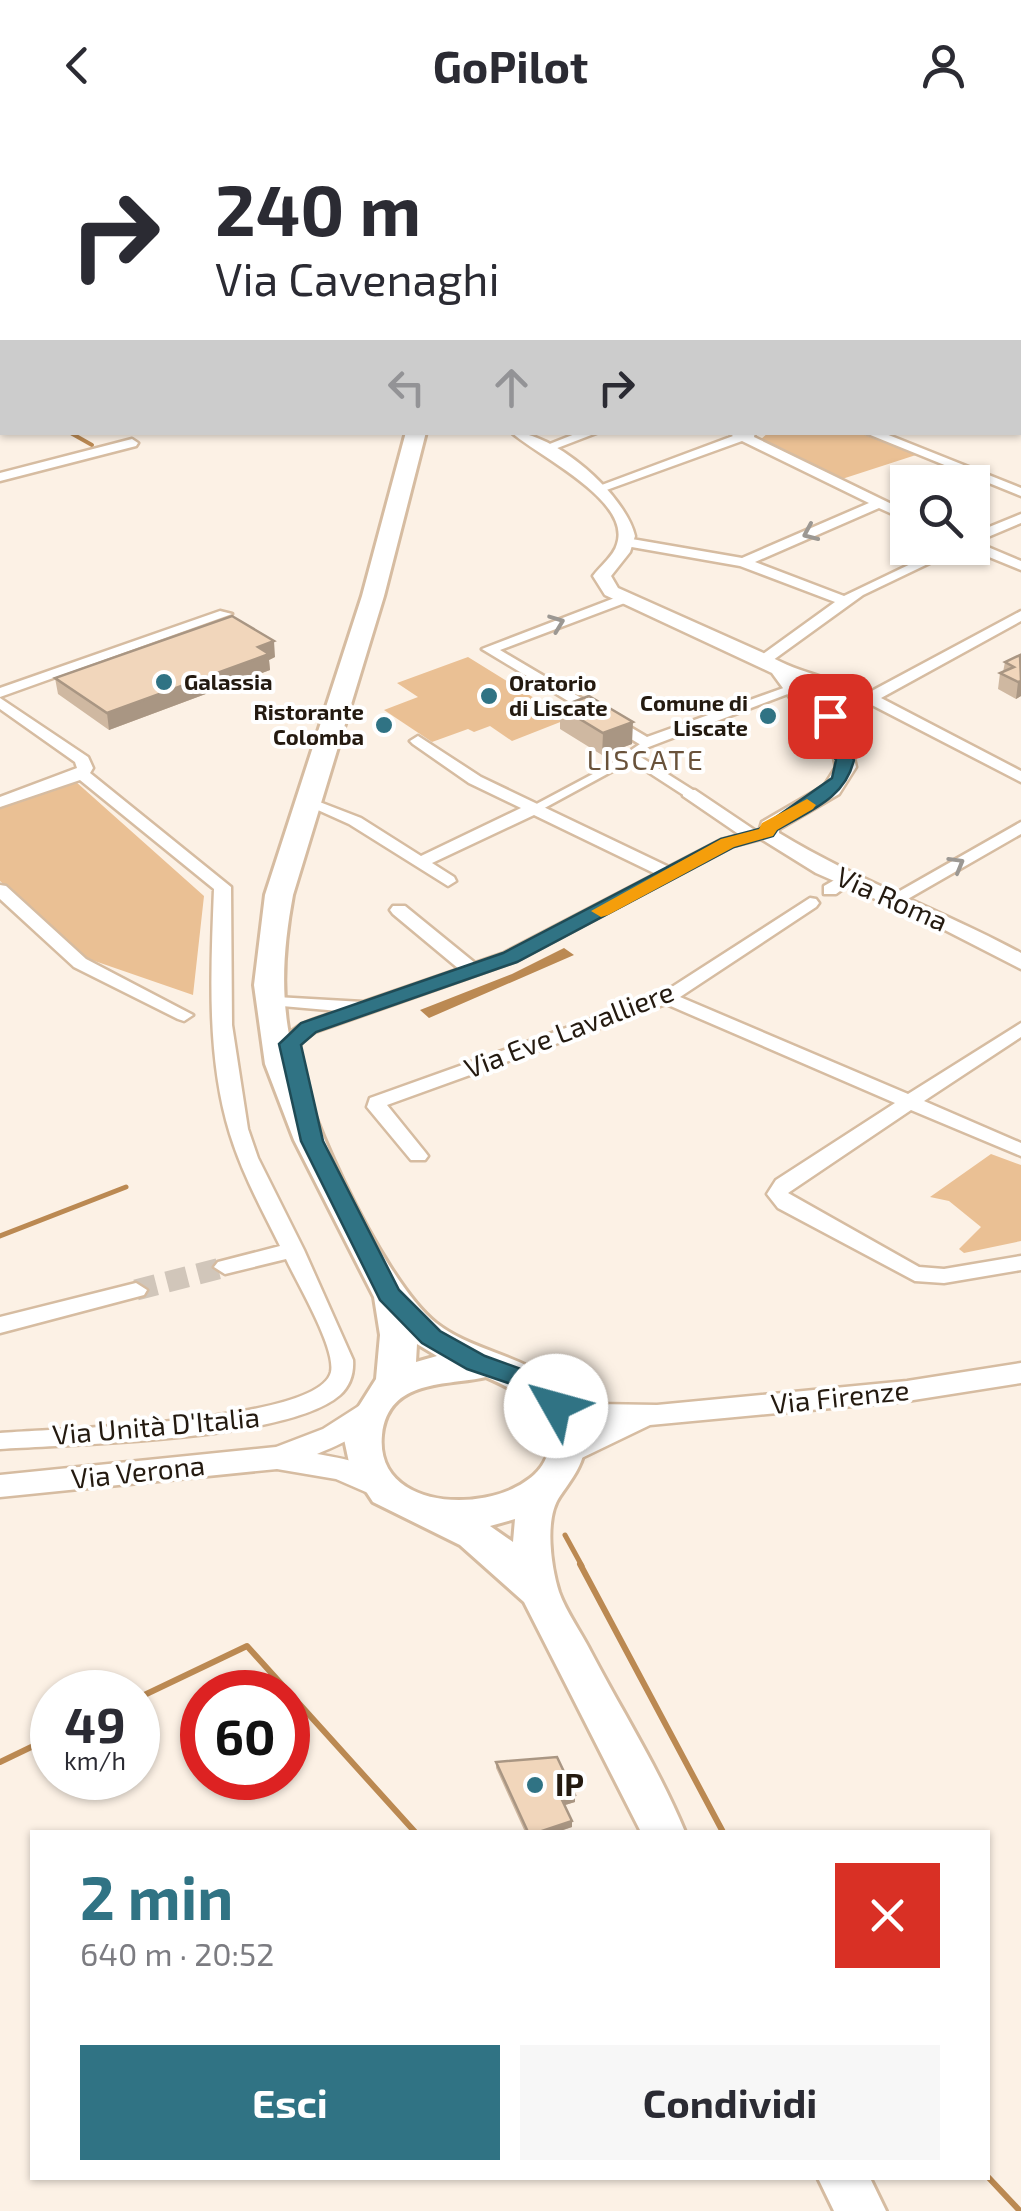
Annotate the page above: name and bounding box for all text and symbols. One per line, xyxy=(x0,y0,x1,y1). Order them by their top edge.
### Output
icon: back xyxy=(50,38,105,93)
text: GoPilot xyxy=(433,38,588,92)
icon: person xyxy=(916,38,971,93)
text: 240 m xyxy=(215,166,421,250)
icon: right xyxy=(50,170,180,300)
text: Via Cavenaghi xyxy=(215,251,500,305)
icon: left xyxy=(379,360,434,415)
icon: ahead xyxy=(484,360,539,415)
icon: right xyxy=(589,360,644,415)
map controls xyxy=(890,465,990,565)
button: search xyxy=(890,465,990,565)
one-way arrow xyxy=(802,521,820,541)
one-way arrow xyxy=(547,615,564,635)
place label: Galassia xyxy=(184,668,273,694)
place label: Oratorio di Liscate xyxy=(509,669,608,720)
marker: Galassia xyxy=(153,671,175,693)
pin xyxy=(788,674,873,759)
marker: Oratorio di Liscate xyxy=(478,685,500,707)
place label: Comune di Liscate xyxy=(640,689,748,740)
icon: arrive xyxy=(803,689,858,744)
place label: Ristorante Colomba xyxy=(253,698,364,749)
marker: Comune di Liscate xyxy=(757,705,779,727)
marker: Ristorante Colomba xyxy=(373,714,395,736)
district label: LISCATE xyxy=(587,742,705,776)
one-way arrow xyxy=(946,856,964,876)
street label: Via Roma xyxy=(831,858,953,938)
street label: Via Eve Lavalliere xyxy=(459,973,678,1085)
position arrow xyxy=(504,1354,608,1458)
street label: Via Firenze xyxy=(769,1372,911,1420)
street label: Via Unità D'Italia xyxy=(51,1399,261,1451)
street label: Via Verona xyxy=(69,1447,206,1495)
speed limit sign: 60 xyxy=(180,1670,310,1800)
text: 49 xyxy=(64,1693,126,1753)
text: km/h xyxy=(64,1745,126,1775)
place label: IP xyxy=(555,1764,584,1802)
marker: IP xyxy=(524,1774,546,1796)
text: 2 min xyxy=(80,1860,233,1932)
button: close xyxy=(835,1863,940,1968)
text: 640 m · 20:52 xyxy=(80,1934,274,1972)
button: Esci xyxy=(80,2045,500,2160)
button: Condividi xyxy=(520,2045,940,2160)

